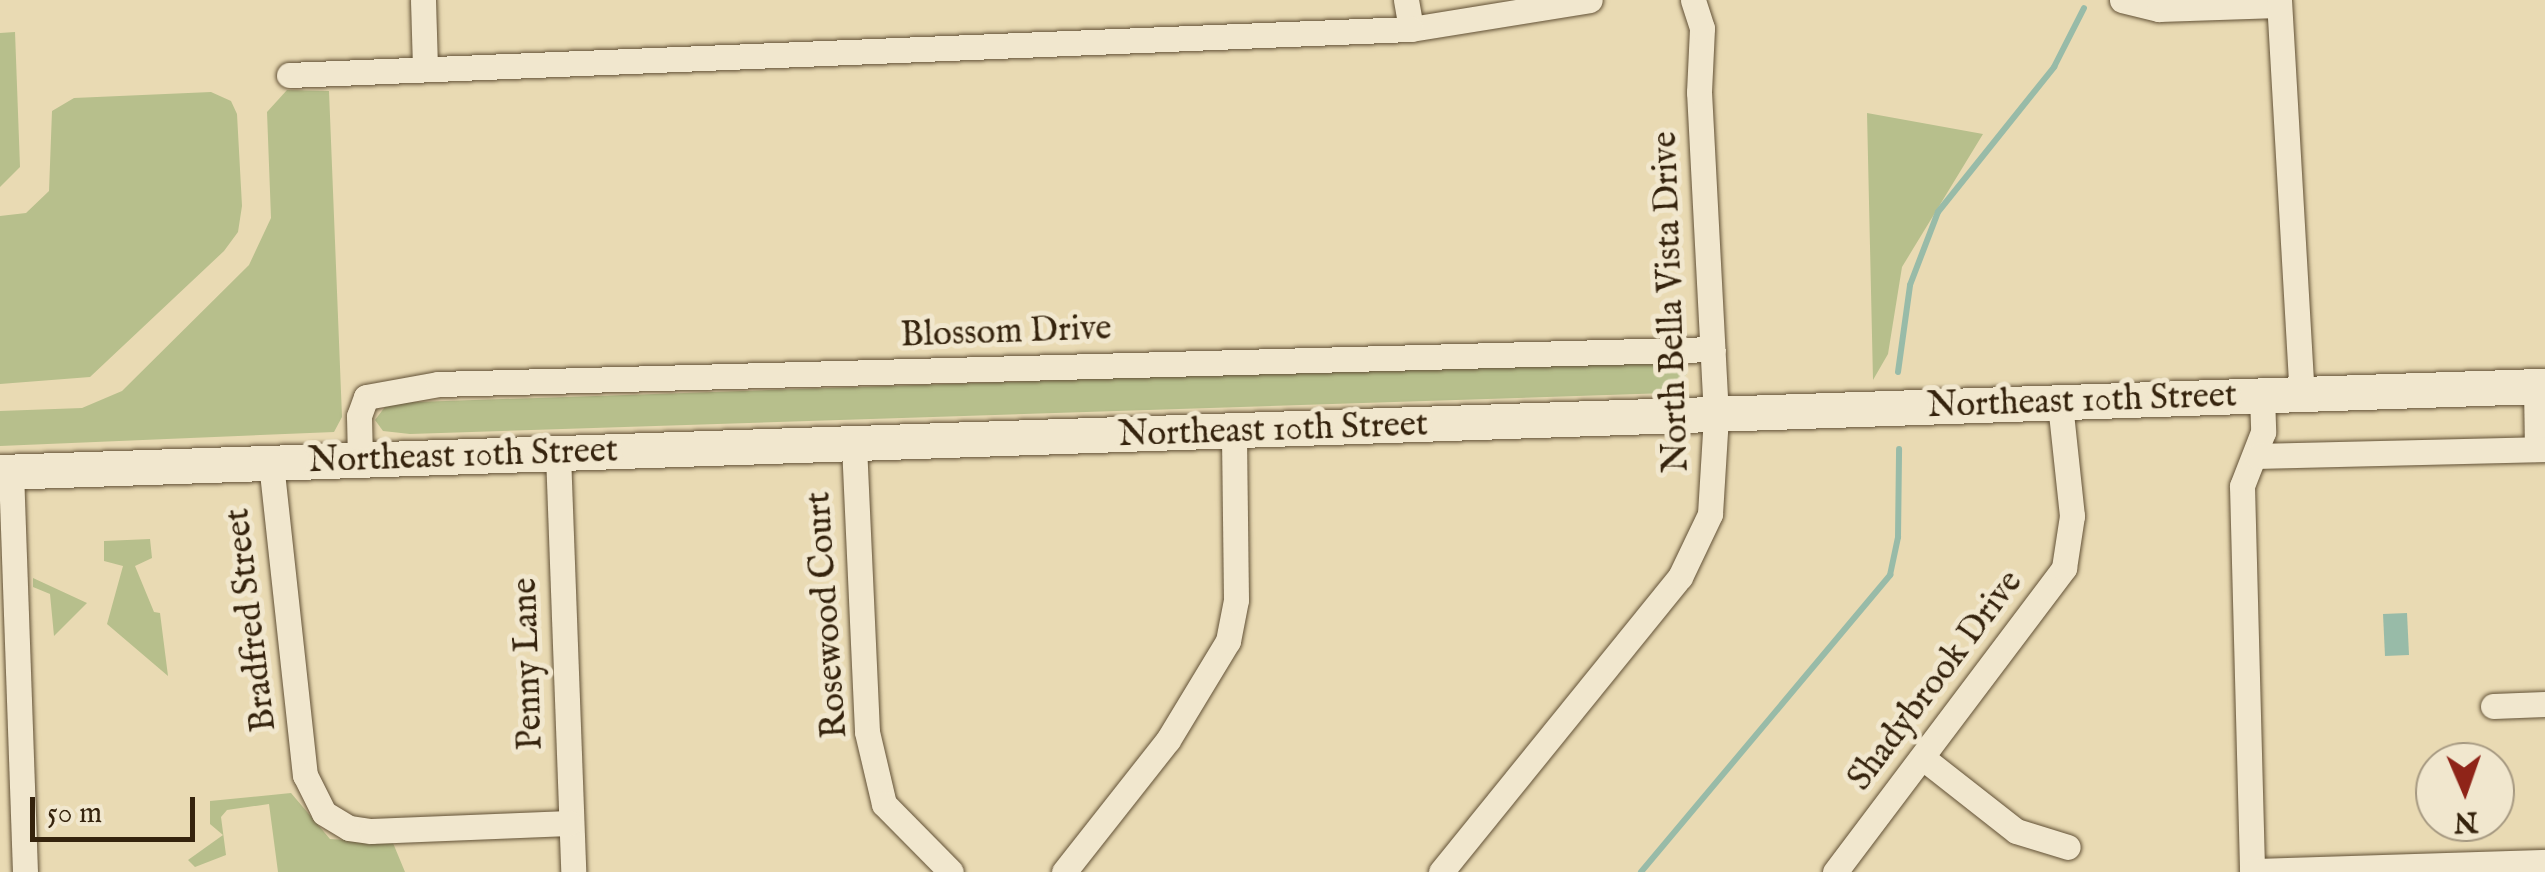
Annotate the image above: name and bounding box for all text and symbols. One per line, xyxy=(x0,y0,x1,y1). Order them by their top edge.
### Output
street label: North Bella Vista Drive xyxy=(1645,131,1699,473)
street label: Blossom Drive xyxy=(900,308,1112,358)
street label: Northeast 10th Street xyxy=(1926,376,2238,428)
street label: Northeast 10th Street xyxy=(1117,405,1429,457)
street label: Northeast 10th Street xyxy=(307,431,619,483)
street label: Rosewood Court xyxy=(798,490,858,740)
street label: Bradfred Street xyxy=(217,506,287,734)
street label: Shadybrook Drive xyxy=(1840,563,2032,799)
street label: Penny Lane xyxy=(505,577,553,751)
north arrow xyxy=(2415,742,2515,842)
scale bar xyxy=(35,777,200,839)
text: 50 m xyxy=(47,795,102,833)
text: N xyxy=(2453,803,2479,838)

